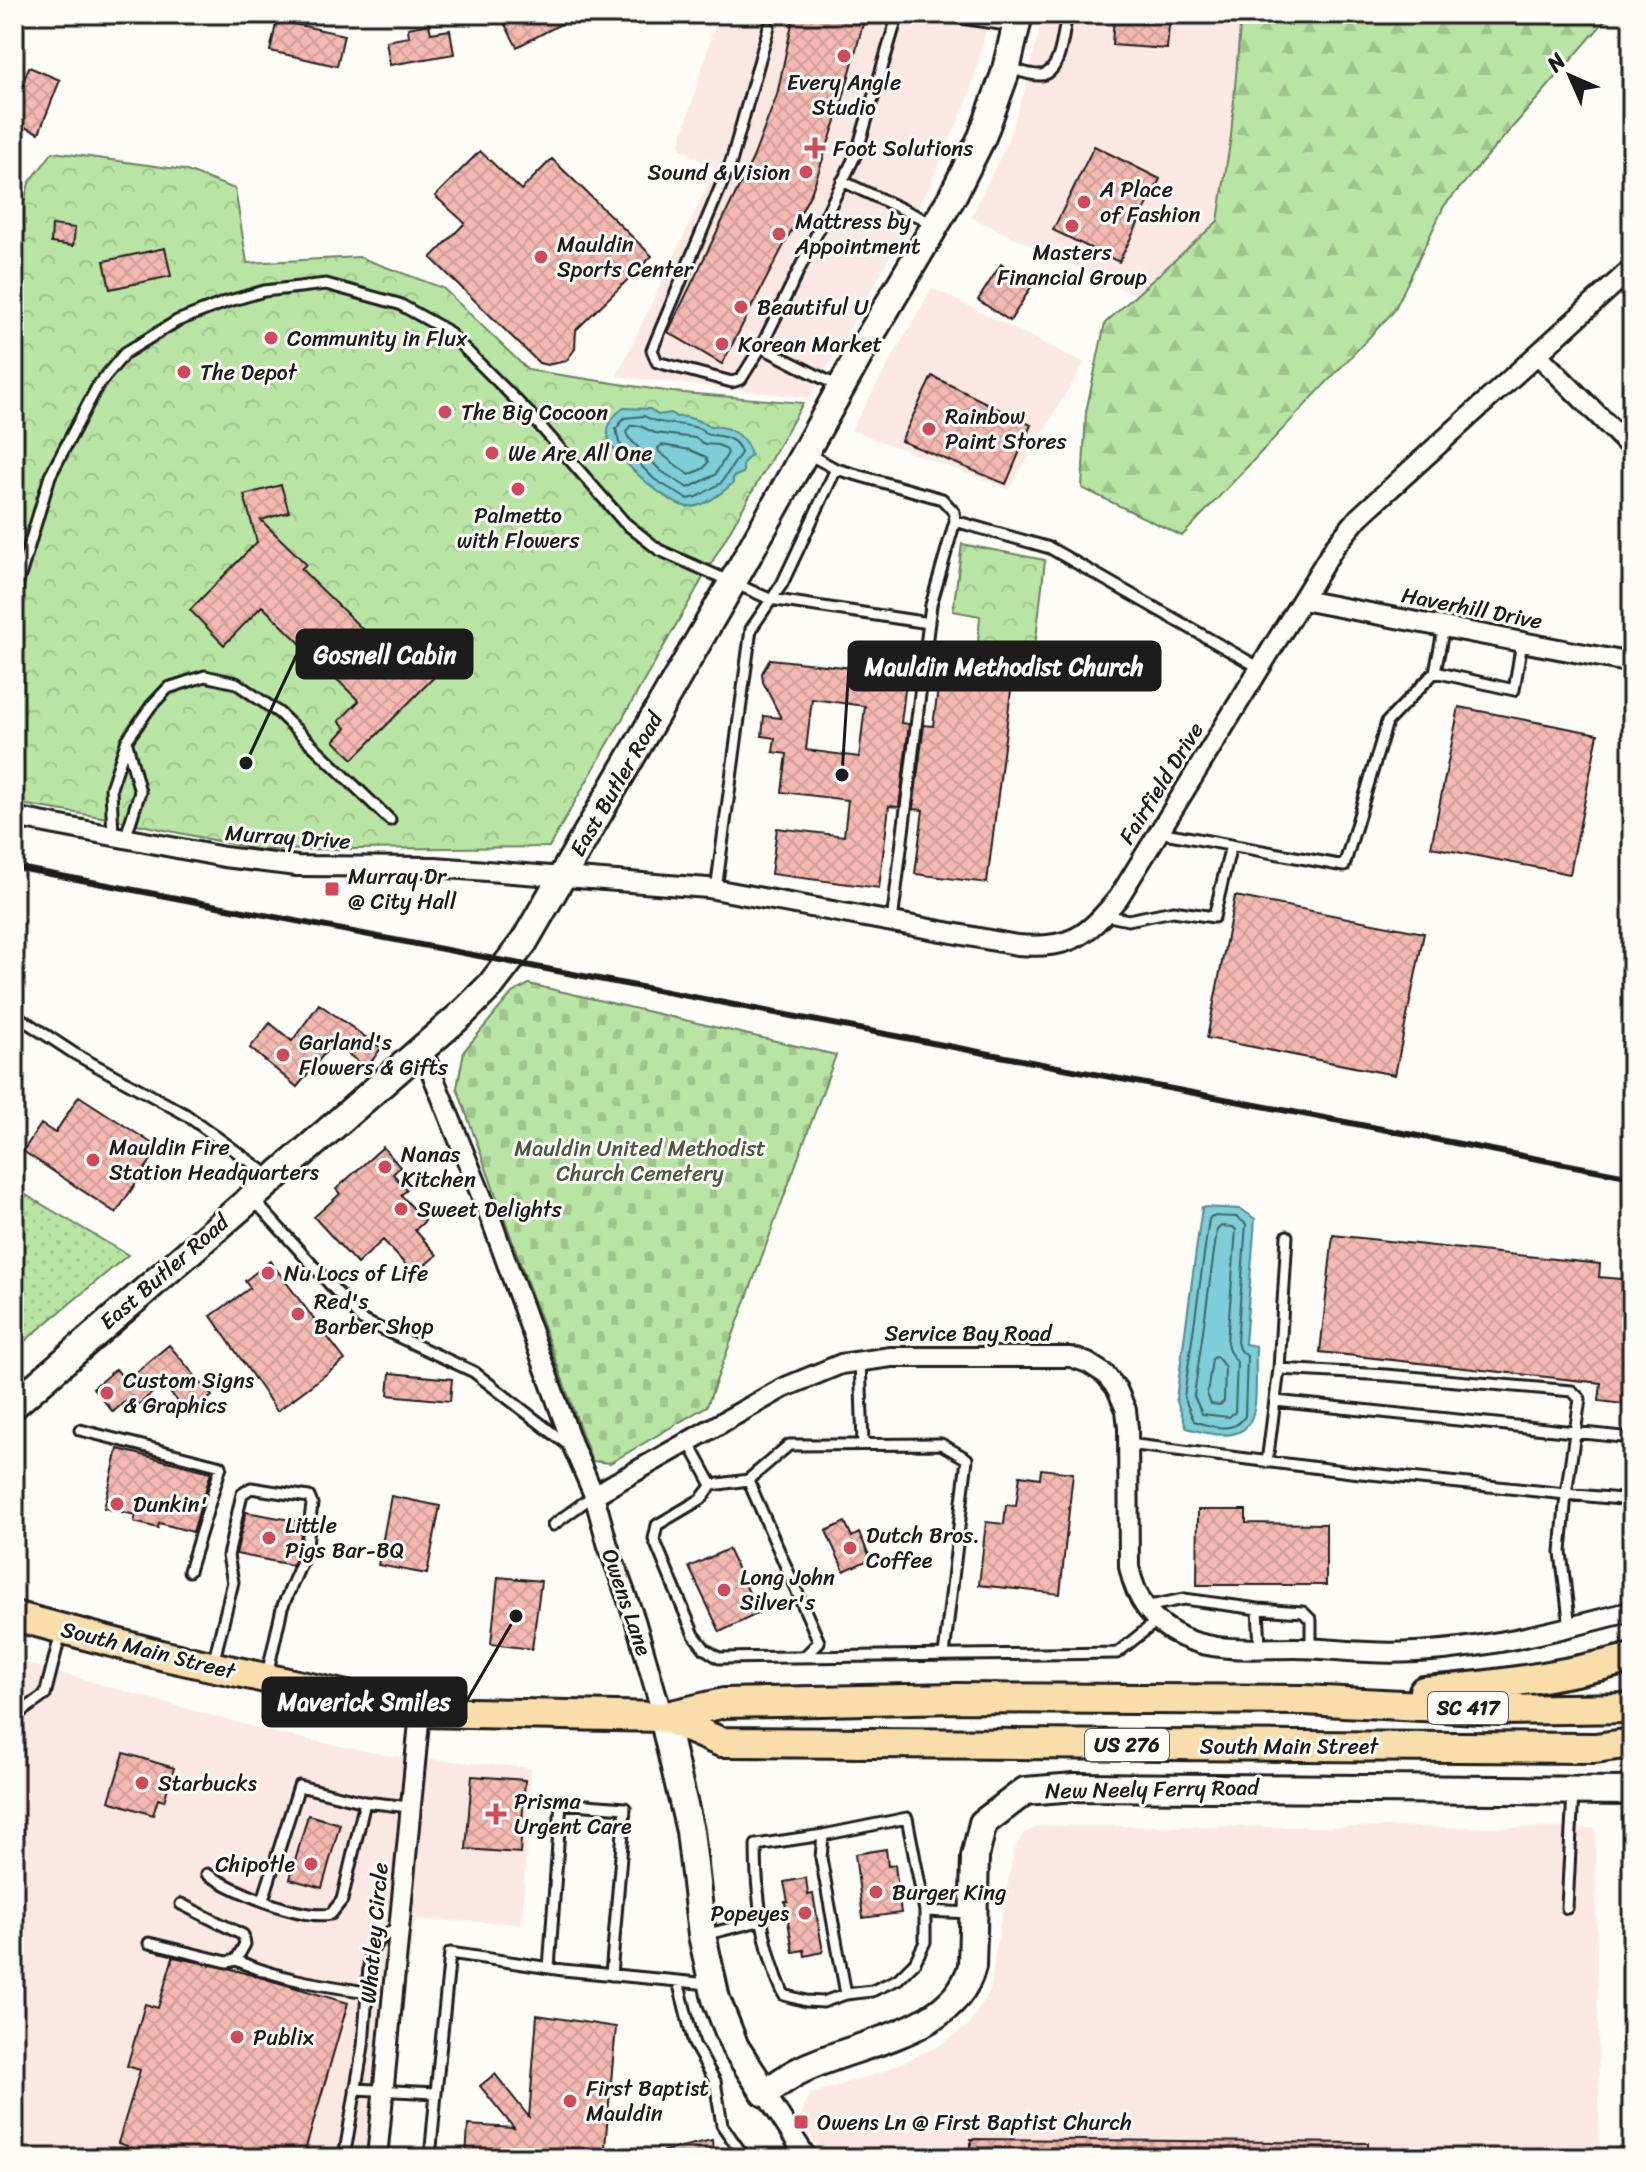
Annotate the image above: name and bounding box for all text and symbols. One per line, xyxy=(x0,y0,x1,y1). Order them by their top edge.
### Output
north arrow xyxy=(1530,36,1610,116)
text: N xyxy=(1536,43,1576,82)
marker: Every Angle Studio xyxy=(835,47,853,65)
place label: Every Angle Studio xyxy=(787,63,901,127)
place label: Foot Solutions xyxy=(833,129,974,168)
marker: Foot Solutions xyxy=(804,137,826,159)
place label: Sound & Vision xyxy=(647,153,790,192)
marker: Sound & Vision xyxy=(797,163,815,181)
place label: A Place of Fashion xyxy=(1099,170,1201,234)
marker: A Place of Fashion xyxy=(1075,193,1093,211)
place label: Mattress by Appointment xyxy=(794,202,921,266)
marker: Masters Financial Group xyxy=(1063,217,1081,235)
place label: Mauldin Sports Center xyxy=(557,225,695,289)
marker: Mattress by Appointment xyxy=(770,225,788,243)
place label: Masters Financial Group xyxy=(997,233,1147,297)
marker: Mauldin Sports Center xyxy=(532,248,550,266)
place label: Beautiful U xyxy=(757,288,869,327)
marker: Beautiful U xyxy=(732,298,750,316)
place label: Community in Flux xyxy=(287,319,468,358)
place label: Korean Market xyxy=(738,325,883,364)
marker: Community in Flux xyxy=(262,329,280,347)
marker: Korean Market xyxy=(713,335,731,353)
place label: The Depot xyxy=(200,353,298,392)
marker: The Depot xyxy=(175,363,193,381)
place label: The Big Cocoon xyxy=(461,393,608,432)
place label: Rainbow Paint Stores xyxy=(945,397,1068,461)
marker: The Big Cocoon xyxy=(436,403,454,421)
marker: Rainbow Paint Stores xyxy=(920,420,938,438)
place label: We Are All One xyxy=(508,434,652,473)
marker: We Are All One xyxy=(483,444,501,462)
marker: Palmetto with Flowers xyxy=(509,480,527,498)
place label: Palmetto with Flowers xyxy=(457,496,580,560)
street label: Haverhill Drive xyxy=(1398,575,1546,641)
callout: Gosnell Cabin xyxy=(297,630,472,678)
text: Gosnell Cabin xyxy=(314,634,456,676)
callout: Mauldin Methodist Church xyxy=(849,642,1160,690)
text: Mauldin Methodist Church xyxy=(864,646,1144,688)
street label: East Butler Road xyxy=(559,703,674,864)
street label: Fairfield Drive xyxy=(1108,714,1214,852)
street label: Murray Drive xyxy=(224,813,352,861)
place label: Murray Dr @ City Hall xyxy=(348,857,457,921)
marker: Murray Dr @ City Hall xyxy=(323,880,341,898)
place label: Garland's Flowers & Gifts xyxy=(299,1023,449,1087)
marker: Garland's Flowers & Gifts xyxy=(274,1046,292,1064)
place label: Mauldin Fire Station Headquarters xyxy=(109,1128,319,1192)
park label: Mauldin United Methodist Church Cemetery xyxy=(514,1129,766,1193)
place label: Nanas Kitchen xyxy=(401,1135,476,1199)
marker: Mauldin Fire Station Headquarters xyxy=(84,1151,102,1169)
marker: Nanas Kitchen xyxy=(376,1158,394,1176)
place label: Sweet Delights xyxy=(417,1190,563,1229)
marker: Sweet Delights xyxy=(392,1200,410,1218)
street label: East Butler Road xyxy=(90,1203,239,1340)
place label: Nu Locs of Life xyxy=(284,1254,428,1293)
marker: Nu Locs of Life xyxy=(259,1264,277,1282)
place label: Red's Barber Shop xyxy=(314,1282,434,1346)
marker: Red's Barber Shop xyxy=(289,1305,307,1323)
street label: Service Bay Road xyxy=(885,1314,1053,1353)
place label: Custom Signs & Graphics xyxy=(123,1361,254,1425)
marker: Custom Signs & Graphics xyxy=(98,1384,116,1402)
place label: Dunkin' xyxy=(133,1485,208,1524)
marker: Dunkin' xyxy=(108,1495,126,1513)
place label: Little Pigs Bar-BQ xyxy=(285,1506,404,1570)
place label: Dutch Bros. Coffee xyxy=(866,1516,980,1580)
marker: Little Pigs Bar-BQ xyxy=(260,1529,278,1547)
marker: Dutch Bros. Coffee xyxy=(841,1539,859,1557)
street label: Owens Lane xyxy=(590,1543,664,1661)
place label: Long John Silver's xyxy=(740,1558,835,1622)
marker: Long John Silver's xyxy=(715,1581,733,1599)
street label: South Main Street xyxy=(57,1609,240,1691)
callout: Maverick Smiles xyxy=(263,1678,466,1726)
text: Maverick Smiles xyxy=(277,1681,451,1723)
road number: SC 417 xyxy=(1428,1692,1508,1724)
street label: South Main Street xyxy=(1200,1727,1379,1766)
road number: US 276 xyxy=(1085,1729,1169,1761)
place label: Starbucks xyxy=(158,1764,257,1803)
street label: New Neely Ferry Road xyxy=(1045,1768,1261,1810)
marker: Starbucks xyxy=(133,1774,151,1792)
place label: Prisma Urgent Care xyxy=(514,1782,632,1846)
marker: Prisma Urgent Care xyxy=(485,1803,507,1825)
place label: Chipotle xyxy=(215,1845,295,1884)
marker: Chipotle xyxy=(302,1855,320,1873)
street label: Whatley Circle xyxy=(348,1861,400,2005)
place label: Burger King xyxy=(892,1873,1006,1912)
marker: Burger King xyxy=(867,1883,885,1901)
place label: Popeyes xyxy=(711,1894,789,1933)
marker: Popeyes xyxy=(796,1904,814,1922)
place label: Publix xyxy=(253,2018,315,2057)
marker: Publix xyxy=(228,2028,246,2046)
place label: First Baptist Mauldin xyxy=(586,2069,709,2133)
marker: First Baptist Mauldin xyxy=(561,2092,579,2110)
place label: Owens Ln @ First Baptist Church xyxy=(817,2103,1132,2142)
marker: Owens Ln @ First Baptist Church xyxy=(792,2113,810,2131)

